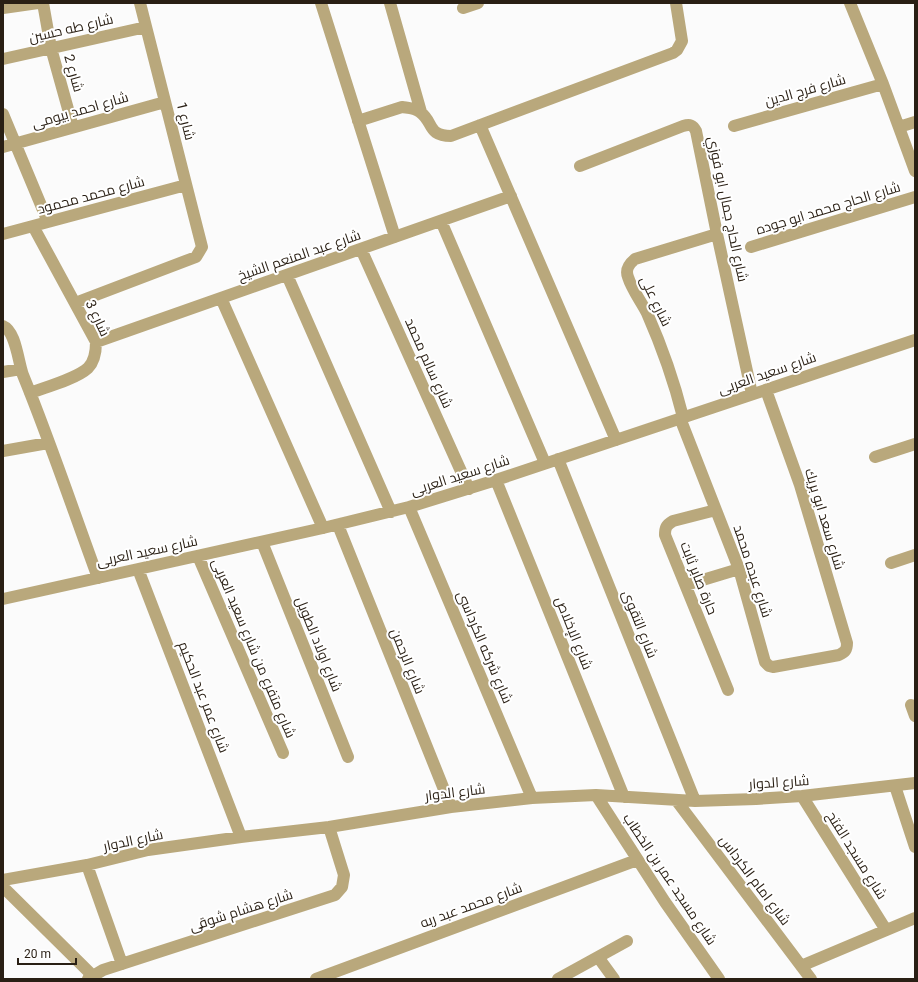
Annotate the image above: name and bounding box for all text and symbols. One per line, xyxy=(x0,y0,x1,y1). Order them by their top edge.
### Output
street label: شارع طه حسين xyxy=(27,11,115,46)
street label: شارع 2 xyxy=(60,52,87,94)
street label: شارع فرج الدين xyxy=(763,71,848,110)
street label: شارع احمد بيومى xyxy=(30,89,130,132)
street label: شارع 1 xyxy=(173,100,198,142)
street label: شارع الحاج جمال ابو فوزي xyxy=(701,135,751,284)
street label: شارع محمد محمود xyxy=(36,173,147,218)
street label: شارع الحاج محمد ابو جوده xyxy=(754,178,902,239)
street label: شارع عبد المنعم الشيخ xyxy=(235,226,363,286)
street label: شارع على xyxy=(636,273,675,329)
street label: شارع 3 xyxy=(82,297,113,339)
street label: شارع سالم محمد xyxy=(400,315,456,411)
street label: شارع سعيد العربى xyxy=(716,349,819,398)
street label: شارع سعيد العربى xyxy=(409,451,512,499)
street label: شارع سعد ابو بريك xyxy=(801,466,848,572)
street label: شارع عبده محمد xyxy=(730,523,776,620)
street label: شارع سعيد العربى xyxy=(95,532,199,571)
street label: حارة صابر ثابت xyxy=(677,539,721,617)
street label: شارع متفرع من شارع سعيد العربى xyxy=(208,556,299,740)
street label: شارع شركه الكرداسى xyxy=(453,588,516,706)
street label: شارع التقوى xyxy=(618,588,661,661)
street label: شارع اولاد الطويل xyxy=(292,594,345,694)
street label: شارع الإخلاص xyxy=(551,594,596,672)
street label: شارع الرحمن xyxy=(387,626,428,697)
street label: شارع عمر عبد الحكيم xyxy=(174,639,233,756)
street label: شارع الدوار xyxy=(747,772,810,793)
street label: شارع الدوار xyxy=(423,780,486,805)
street label: شارع مسجد الفتح xyxy=(823,808,890,902)
street label: شارع مسجد عمر بن الخطاب xyxy=(619,810,720,948)
street label: شارع الدوار xyxy=(101,826,165,855)
street label: شارع امام الكرداس xyxy=(714,832,794,929)
street label: شارع محمد عبد ربه xyxy=(418,879,524,932)
street label: شارع هشام شوقى xyxy=(187,886,295,936)
scale bar xyxy=(18,940,76,966)
text: 20 m xyxy=(24,947,51,961)

